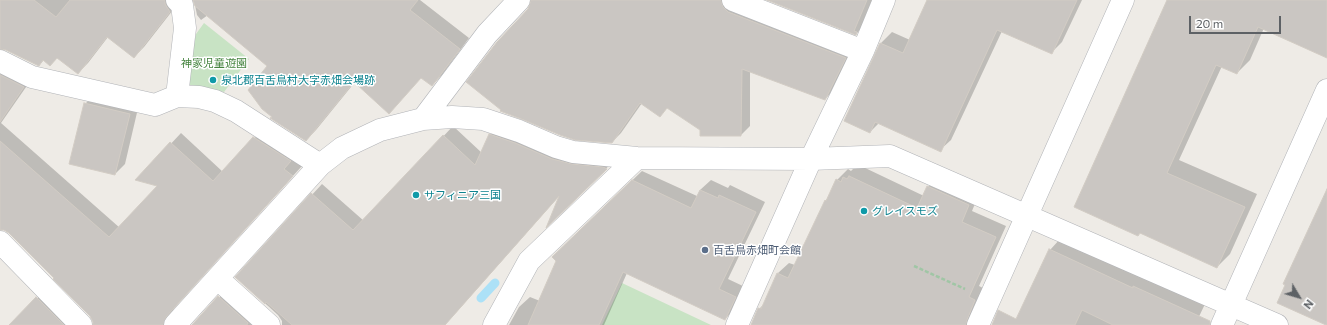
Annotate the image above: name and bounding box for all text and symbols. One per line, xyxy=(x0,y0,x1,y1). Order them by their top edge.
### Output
scale bar xyxy=(1191,8,1283,34)
text: 20 m xyxy=(1196,16,1223,30)
park label: 神家児童遊園 xyxy=(181,56,247,70)
place label: 泉北郡百舌鳥村大字赤畑会場跡 xyxy=(221,73,375,87)
marker: 泉北郡百舌鳥村大字赤畑会場跡 xyxy=(208,75,218,85)
place label: サフィニア三国 xyxy=(424,188,501,202)
marker: サフィニア三国 xyxy=(411,190,421,200)
place label: グレイスモズ xyxy=(872,204,938,218)
marker: グレイスモズ xyxy=(859,206,869,216)
place label: 百舌鳥赤畑町会館 xyxy=(713,243,801,257)
marker: 百舌鳥赤畑町会館 xyxy=(700,245,710,255)
north arrow xyxy=(1279,277,1319,317)
text: N xyxy=(1301,297,1317,312)

